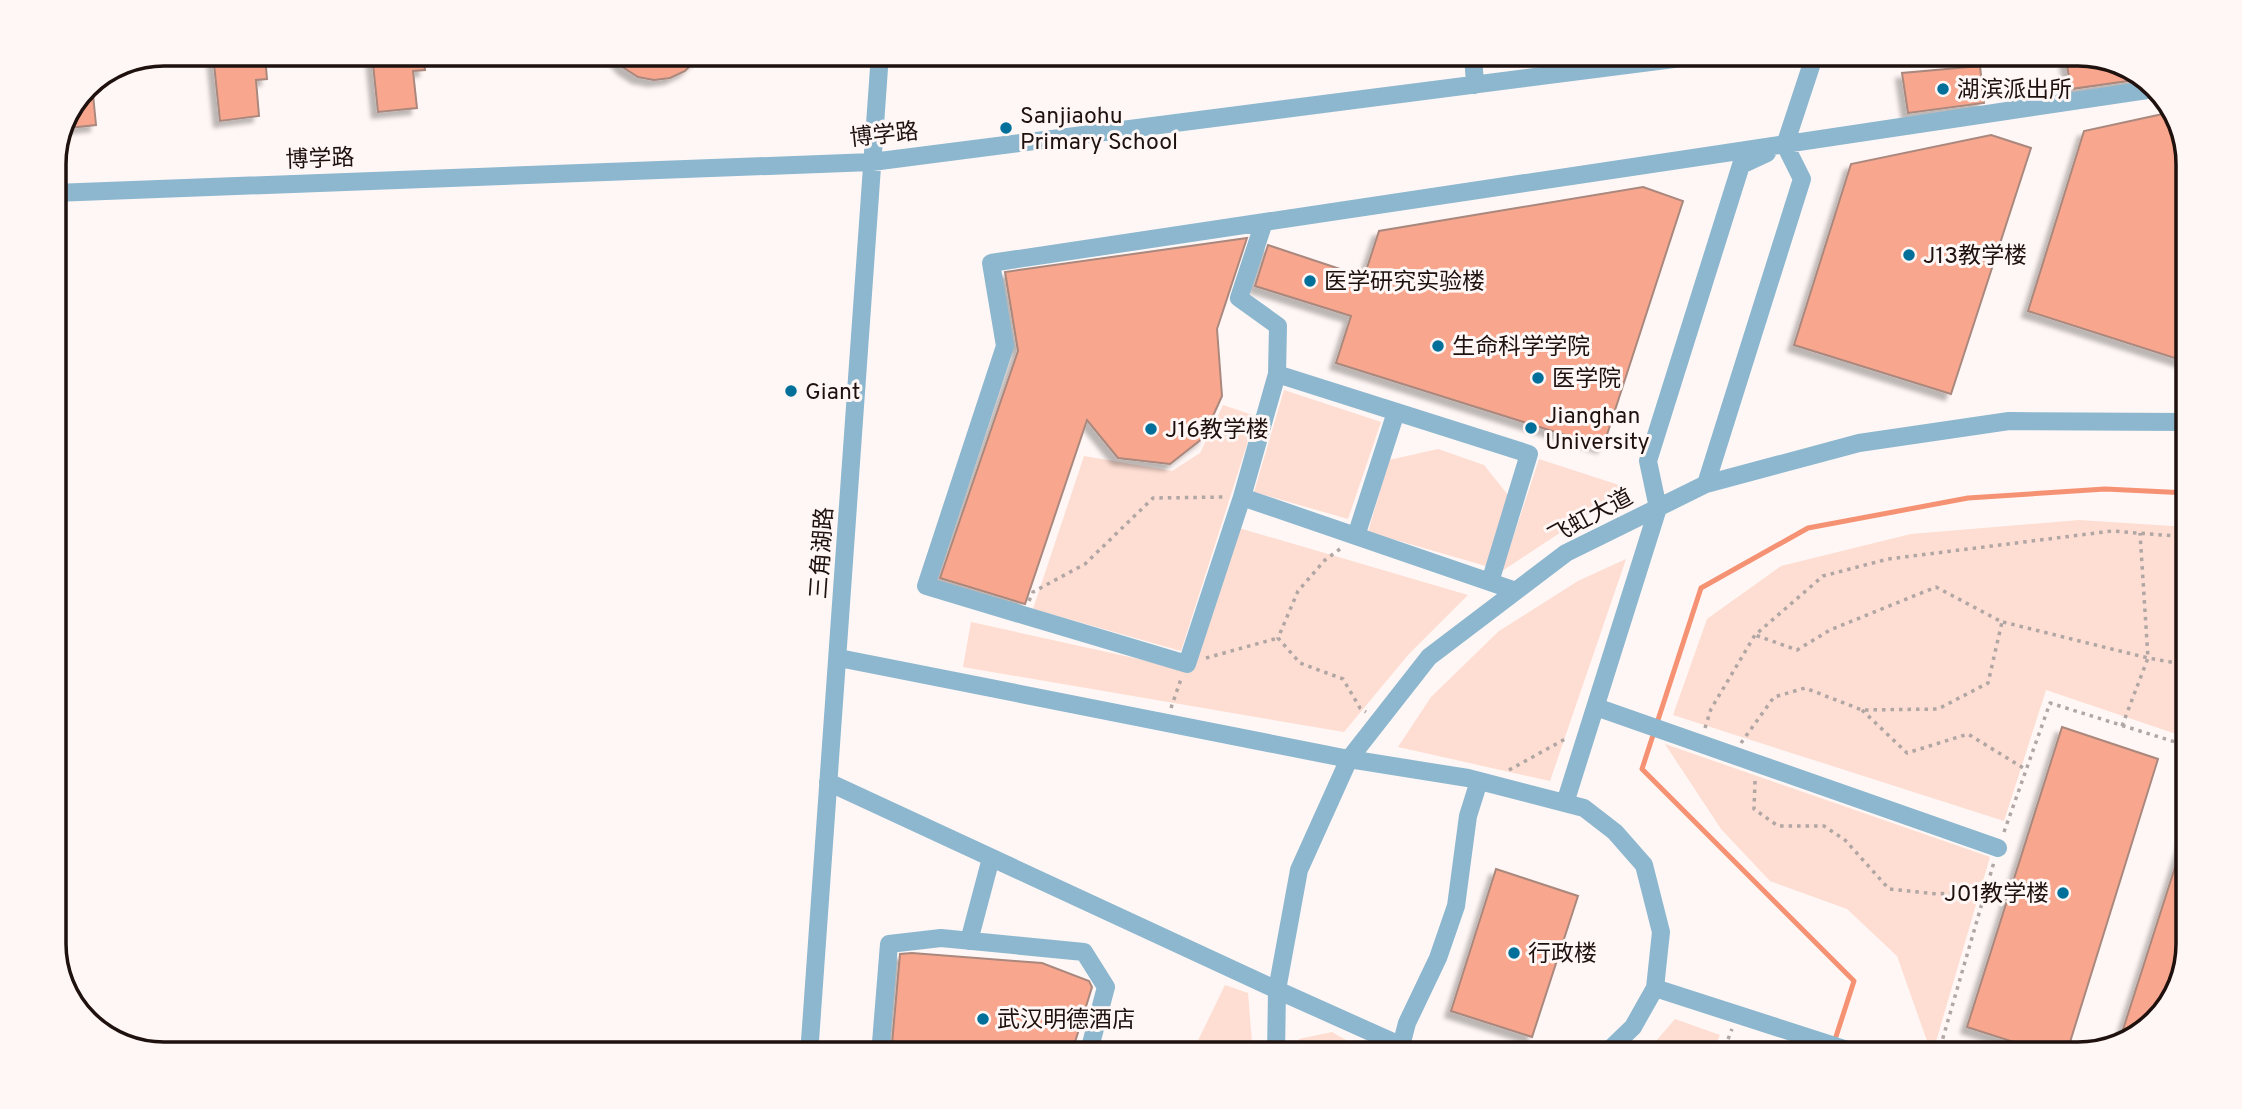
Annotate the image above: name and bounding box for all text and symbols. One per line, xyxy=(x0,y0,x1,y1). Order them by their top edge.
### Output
place label: 湖滨派出所 xyxy=(1957,77,2072,106)
marker: 湖滨派出所 xyxy=(1935,81,1951,97)
place label: Sanjiaohu Primary School xyxy=(1020,103,1178,158)
street label: 博学路 xyxy=(848,118,920,155)
marker: Sanjiaohu Primary School xyxy=(998,120,1014,136)
street label: 博学路 xyxy=(285,145,355,176)
place label: J13教学楼 xyxy=(1923,243,2027,272)
marker: J13教学楼 xyxy=(1901,247,1917,263)
place label: 医学研究实验楼 xyxy=(1324,269,1485,298)
marker: 医学研究实验楼 xyxy=(1302,273,1318,289)
place label: 生命科学学院 xyxy=(1452,334,1590,363)
marker: 生命科学学院 xyxy=(1430,338,1446,354)
place label: 医学院 xyxy=(1552,366,1621,395)
marker: 医学院 xyxy=(1530,370,1546,386)
place label: Giant xyxy=(805,379,860,408)
marker: Giant xyxy=(783,383,799,399)
place label: Jianghan University xyxy=(1545,403,1650,458)
place label: J16教学楼 xyxy=(1165,417,1269,446)
marker: Jianghan University xyxy=(1523,420,1539,436)
marker: J16教学楼 xyxy=(1143,421,1159,437)
street label: 飞虹大道 xyxy=(1544,484,1639,553)
street label: 三角湖路 xyxy=(806,506,841,600)
place label: J01教学楼 xyxy=(1944,881,2049,910)
marker: J01教学楼 xyxy=(2055,885,2071,901)
place label: 行政楼 xyxy=(1528,941,1597,970)
marker: 行政楼 xyxy=(1506,945,1522,961)
place label: 武汉明德酒店 xyxy=(997,1007,1135,1036)
marker: 武汉明德酒店 xyxy=(975,1011,991,1027)

